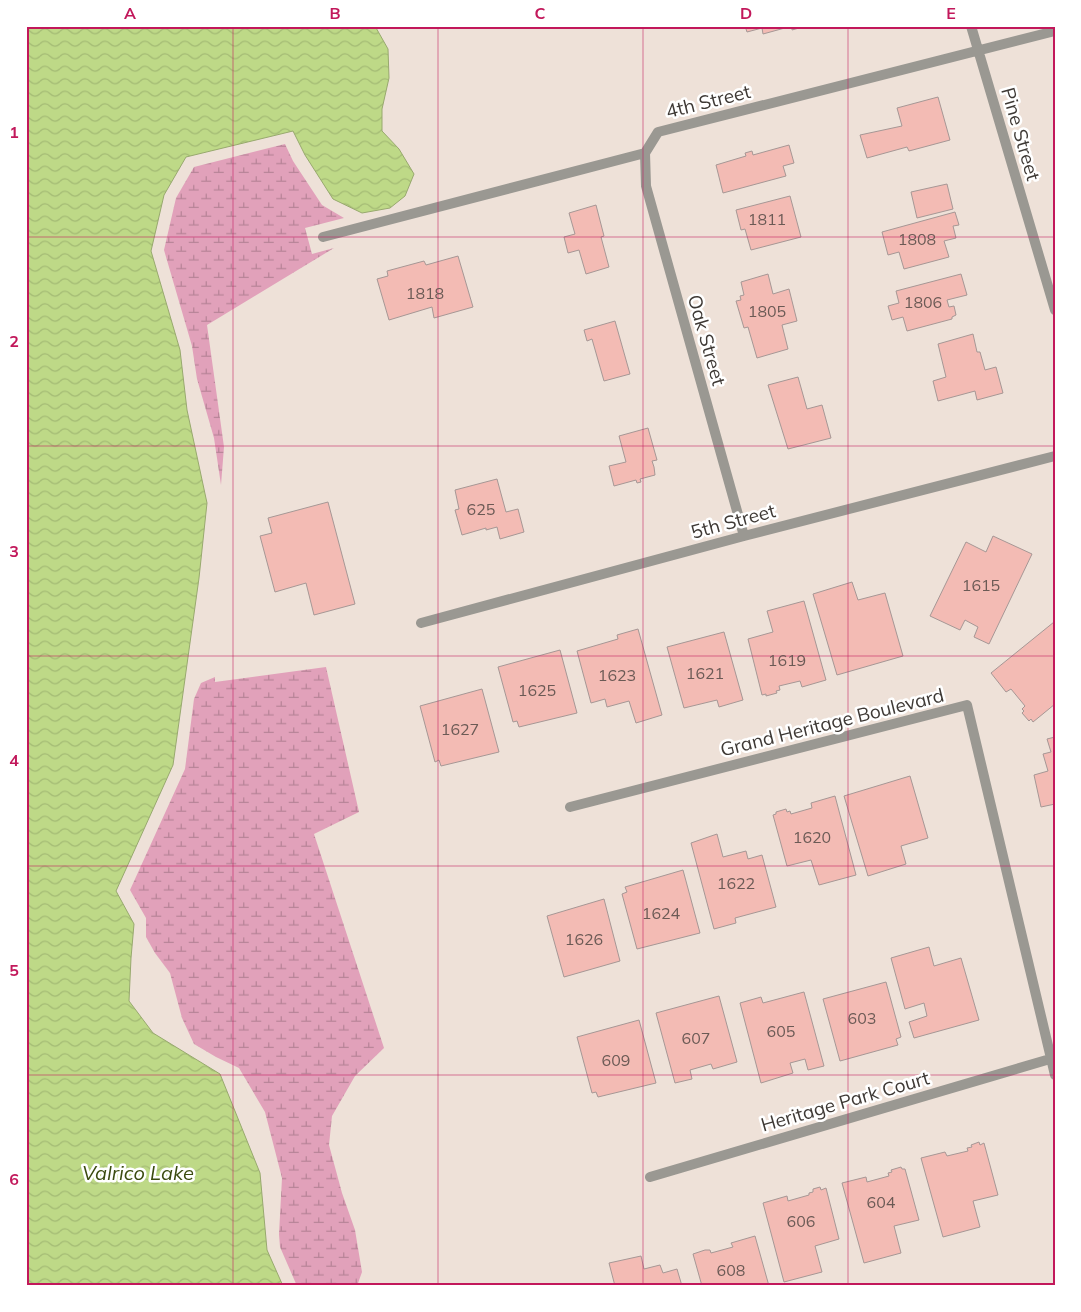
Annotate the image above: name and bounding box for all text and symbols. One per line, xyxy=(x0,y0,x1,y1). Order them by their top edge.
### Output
text: A xyxy=(124,3,136,23)
text: B xyxy=(329,3,341,23)
text: C xyxy=(535,3,546,23)
text: D xyxy=(740,3,752,23)
text: E xyxy=(946,3,956,23)
street label: 4th Street xyxy=(663,79,753,123)
street label: Pine Street xyxy=(996,85,1046,184)
text: 1 xyxy=(9,122,19,142)
house number: 1811 xyxy=(748,209,786,229)
house number: 1808 xyxy=(898,229,936,249)
house number: 1818 xyxy=(406,283,444,303)
street label: Oak Street xyxy=(683,292,731,389)
house number: 1806 xyxy=(904,292,942,312)
house number: 1805 xyxy=(748,301,786,321)
text: 2 xyxy=(9,331,19,351)
street label: 5th Street xyxy=(688,498,778,544)
house number: 625 xyxy=(467,499,495,519)
text: 3 xyxy=(9,541,19,561)
house number: 1615 xyxy=(962,575,1000,595)
house number: 1619 xyxy=(768,650,806,670)
house number: 1621 xyxy=(686,663,724,683)
house number: 1623 xyxy=(598,665,636,685)
house number: 1625 xyxy=(518,680,556,700)
street label: Grand Heritage Boulevard xyxy=(718,683,946,761)
house number: 1627 xyxy=(441,719,479,739)
text: 4 xyxy=(9,750,19,770)
house number: 1620 xyxy=(793,827,831,847)
house number: 1622 xyxy=(717,873,755,893)
house number: 1624 xyxy=(642,903,681,923)
house number: 1626 xyxy=(565,929,603,949)
text: 5 xyxy=(9,960,19,980)
house number: 603 xyxy=(848,1008,876,1028)
house number: 605 xyxy=(767,1021,795,1041)
house number: 607 xyxy=(682,1028,710,1048)
house number: 609 xyxy=(602,1050,630,1070)
street label: Heritage Park Court xyxy=(758,1065,932,1137)
water label: Valrico Lake xyxy=(82,1160,194,1185)
text: 6 xyxy=(9,1169,19,1189)
house number: 604 xyxy=(867,1192,896,1212)
house number: 606 xyxy=(787,1211,815,1231)
house number: 608 xyxy=(717,1260,745,1280)

